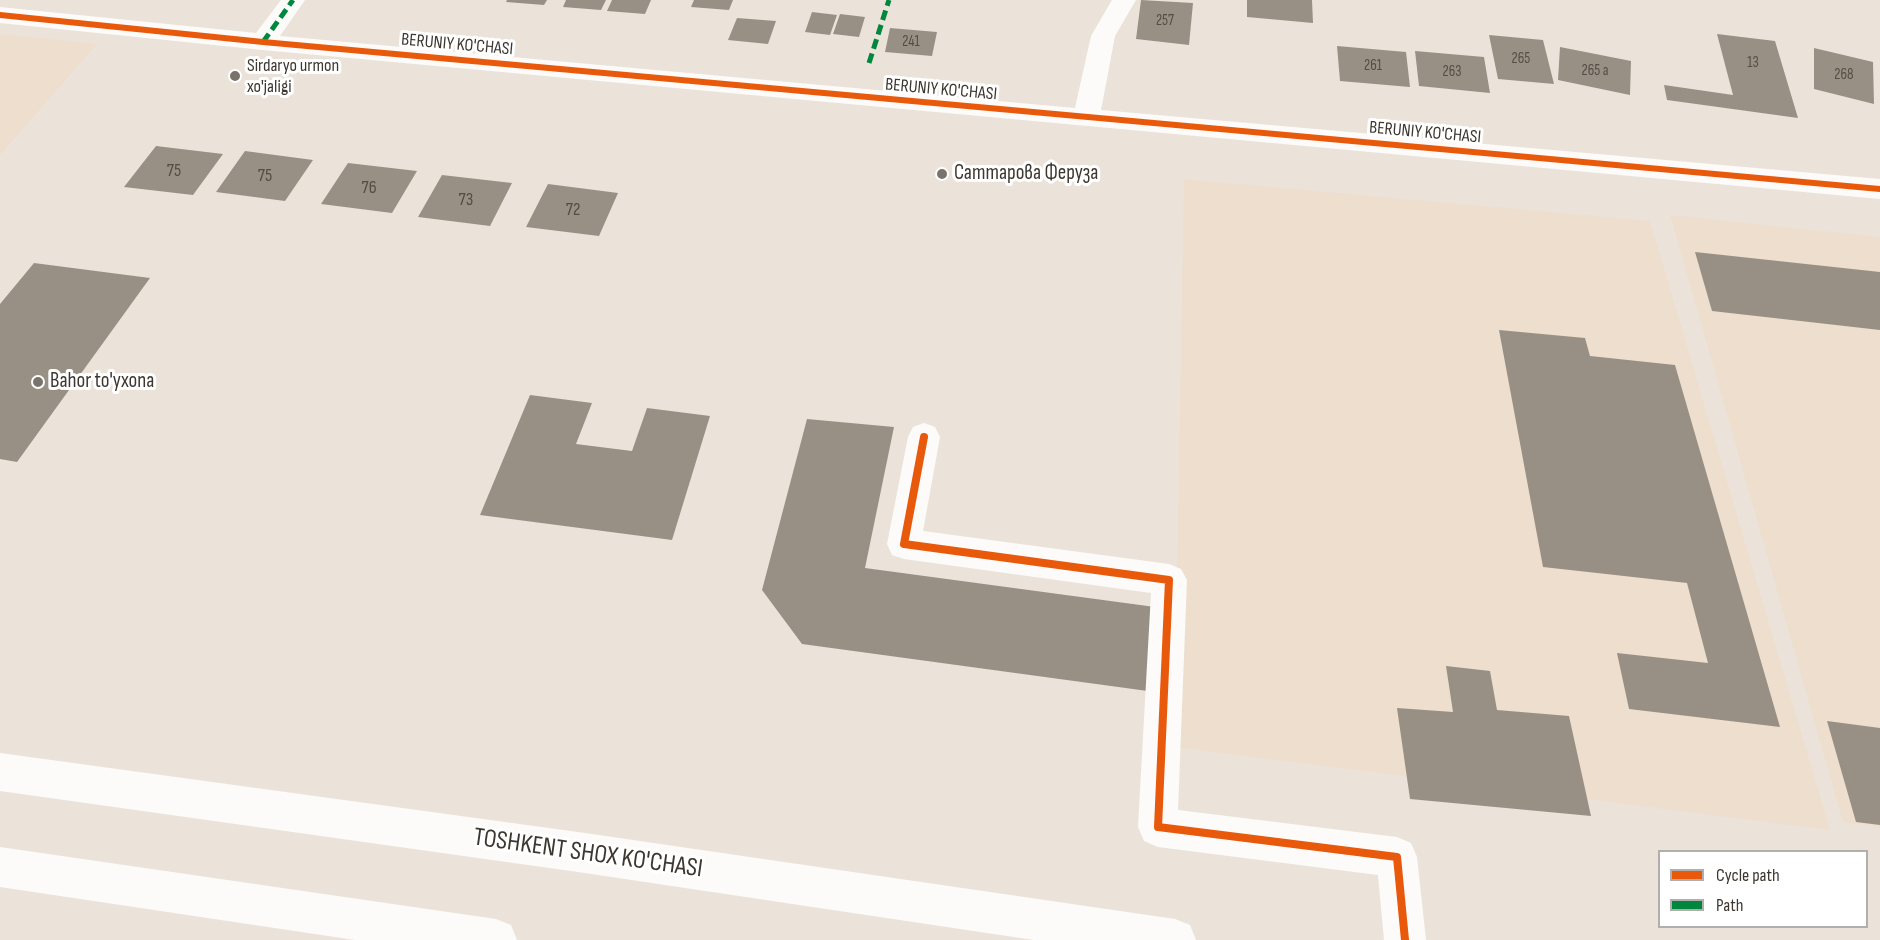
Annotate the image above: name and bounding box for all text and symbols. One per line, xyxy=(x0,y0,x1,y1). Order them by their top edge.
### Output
house number: 257 xyxy=(1156,12,1174,30)
street label: BERUNIY KO'CHASI xyxy=(400,29,514,61)
house number: 241 xyxy=(902,33,920,51)
house number: 265 xyxy=(1512,50,1530,68)
house number: 13 xyxy=(1747,54,1759,72)
place label: Sirdaryo urmon xo'jaligi xyxy=(247,55,339,98)
house number: 261 xyxy=(1364,57,1382,75)
house number: 265 а xyxy=(1582,62,1608,80)
house number: 263 xyxy=(1442,63,1462,81)
house number: 268 xyxy=(1834,66,1854,84)
marker: Sirdaryo urmon xo'jaligi xyxy=(228,69,242,83)
street label: BERUNIY KO'CHASI xyxy=(884,74,998,106)
street label: BERUNIY KO'CHASI xyxy=(1368,117,1482,149)
house number: 75 xyxy=(167,160,181,182)
place label: Саттарова Феруза xyxy=(954,161,1098,187)
house number: 75 xyxy=(258,165,272,187)
marker: Саттарова Феруза xyxy=(935,167,949,181)
house number: 76 xyxy=(361,177,377,199)
house number: 73 xyxy=(459,189,473,211)
house number: 72 xyxy=(566,199,580,221)
place label: Bahor to'yxona xyxy=(50,369,154,395)
marker: Bahor to'yxona xyxy=(31,375,45,389)
street label: TOSHKENT SHOX KO'CHASI xyxy=(471,822,705,886)
legend xyxy=(1658,850,1868,928)
text: Cycle path xyxy=(1716,865,1780,886)
text: Path xyxy=(1716,895,1744,916)

